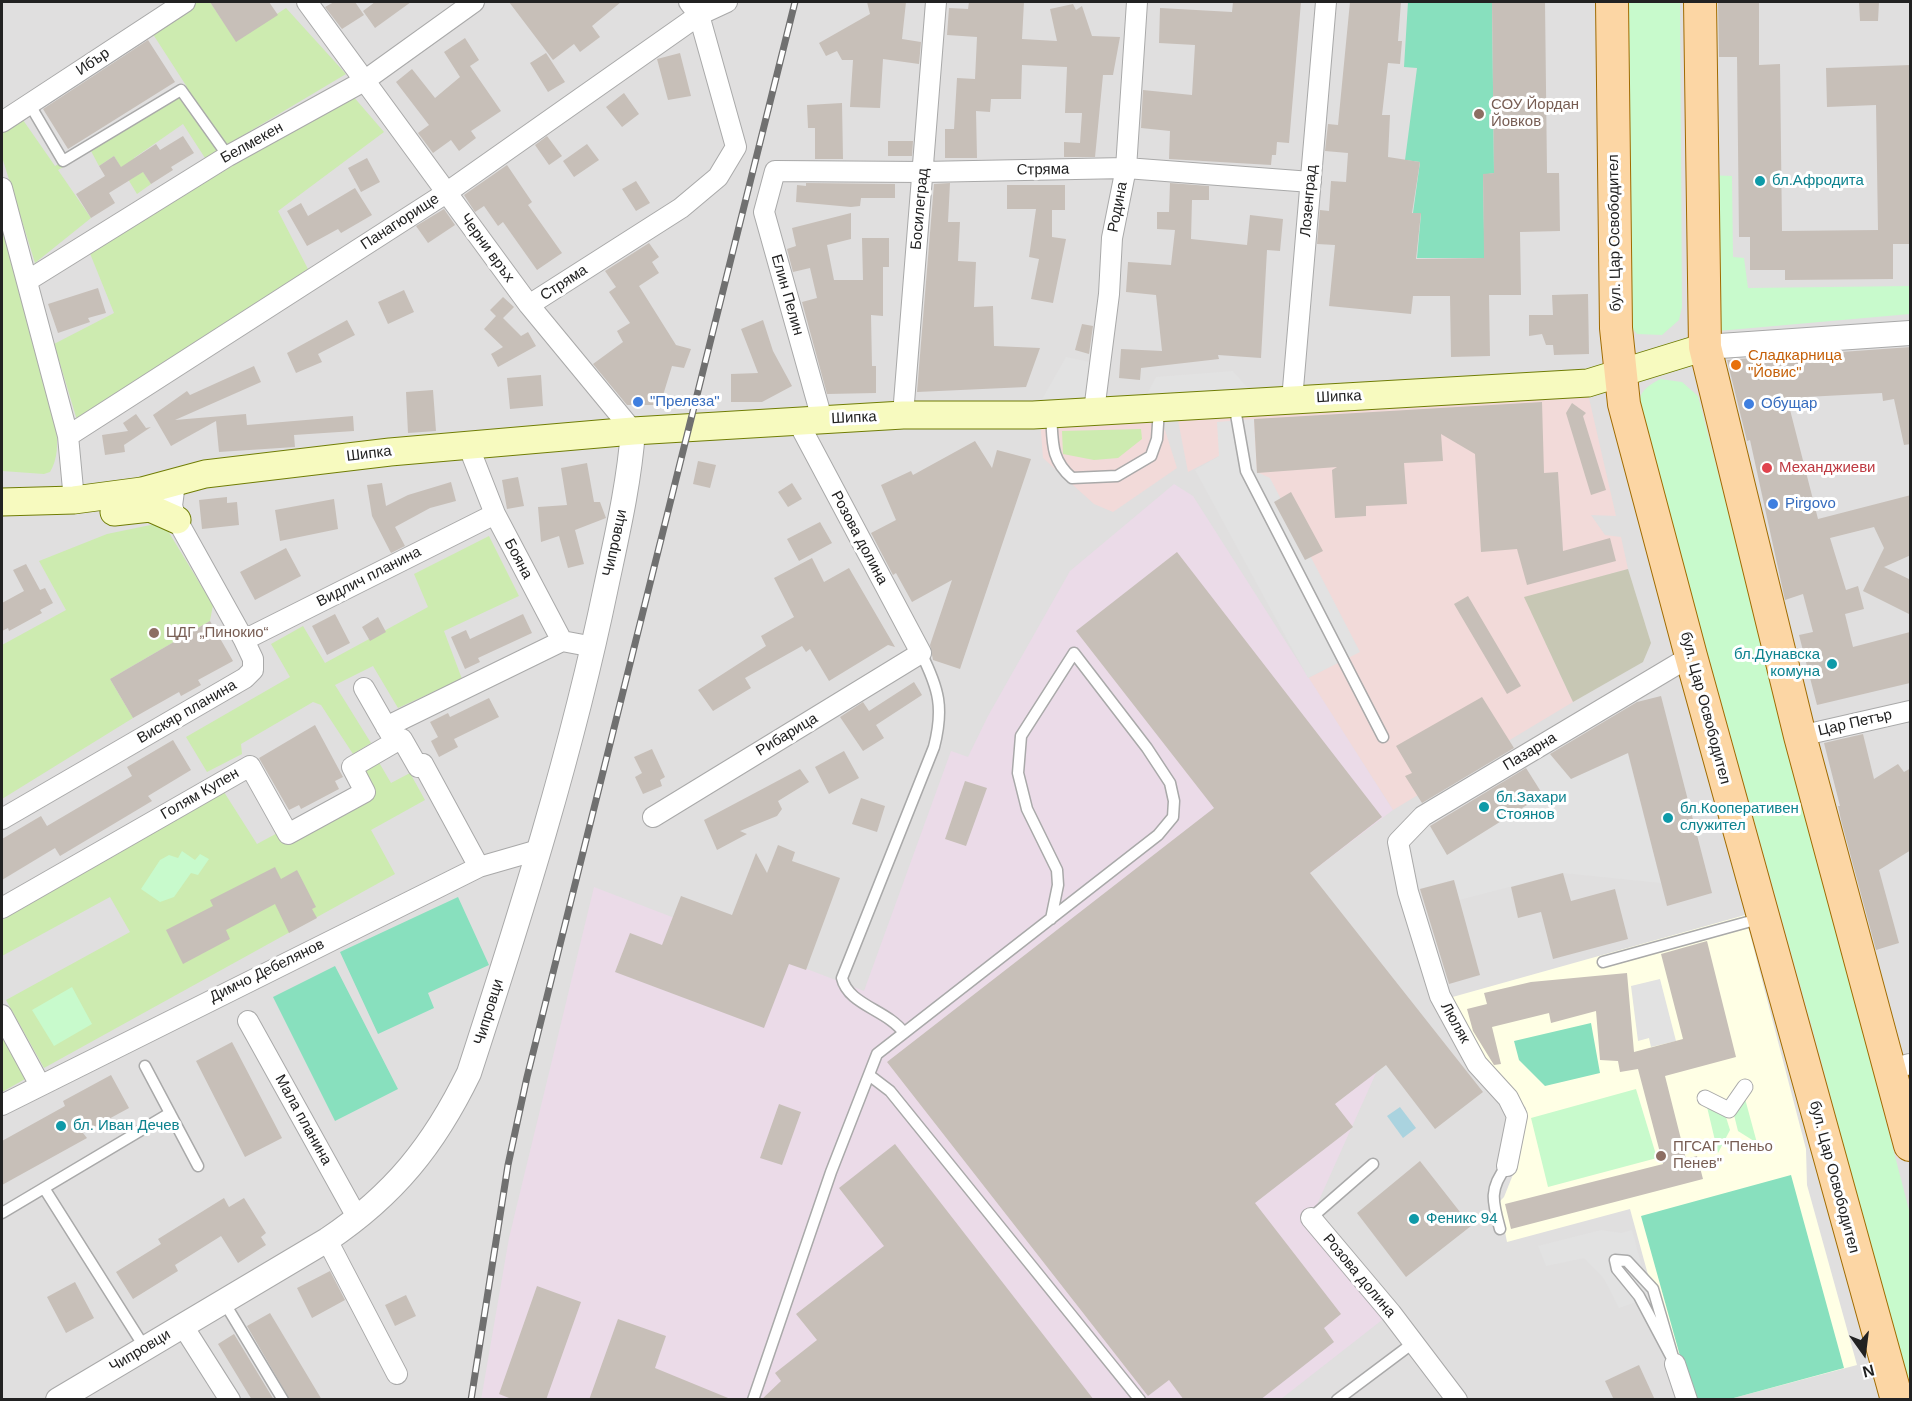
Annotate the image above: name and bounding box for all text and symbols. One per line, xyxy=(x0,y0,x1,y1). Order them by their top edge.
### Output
street label: Ибър xyxy=(73,44,113,80)
place label: СОУ Йордан Йовков xyxy=(1491,96,1579,131)
marker: СОУ Йордан Йовков xyxy=(1472,107,1486,121)
street label: Белмекен xyxy=(218,119,286,167)
street label: бул. Цар Освободител xyxy=(1605,154,1625,312)
street label: Стряма xyxy=(1017,161,1069,179)
street label: Лозенград xyxy=(1297,164,1321,238)
street label: Босилеград xyxy=(907,167,933,251)
place label: бл.Афродита xyxy=(1772,172,1864,190)
marker: бл.Афродита xyxy=(1753,174,1767,188)
street label: Родина xyxy=(1104,180,1132,234)
street label: Панагюрище xyxy=(357,190,443,254)
street label: Черни връх xyxy=(456,210,518,286)
street label: Елин Пелин xyxy=(767,252,807,338)
street label: Стряма xyxy=(537,261,591,305)
place label: Сладкарница "Йовис" xyxy=(1748,347,1842,382)
marker: Сладкарница "Йовис" xyxy=(1729,358,1743,372)
street label: Шипка xyxy=(1316,387,1362,407)
place label: "Прелеза" xyxy=(650,393,720,411)
marker: "Прелеза" xyxy=(631,395,645,409)
place label: Обущар xyxy=(1761,395,1817,413)
marker: Обущар xyxy=(1742,397,1756,411)
street label: Шипка xyxy=(831,408,877,428)
street label: Шипка xyxy=(345,442,393,466)
place label: Механджиеви xyxy=(1779,459,1875,477)
marker: Механджиеви xyxy=(1760,461,1774,475)
street label: Розова долина xyxy=(827,488,891,588)
place label: Pirgovo xyxy=(1785,495,1836,513)
marker: Pirgovo xyxy=(1766,497,1780,511)
street label: Чипровци xyxy=(599,508,631,578)
street label: Бояна xyxy=(500,536,536,582)
street label: Видлич планина xyxy=(314,543,424,611)
place label: ЦДГ „Пинокио“ xyxy=(166,624,269,642)
marker: ЦДГ „Пинокио“ xyxy=(147,626,161,640)
street label: бул. Цар Освободител xyxy=(1676,630,1734,786)
place label: бл.Дунавска комуна xyxy=(1734,646,1820,681)
marker: бл.Дунавска комуна xyxy=(1825,657,1839,671)
street label: Вискяр планина xyxy=(134,676,240,748)
street label: Цар Петър xyxy=(1816,706,1894,740)
street label: Рибарица xyxy=(753,710,821,760)
street label: Пазарна xyxy=(1500,729,1560,775)
street label: Голям Купен xyxy=(158,764,242,824)
place label: бл.Захари Стоянов xyxy=(1496,789,1567,824)
marker: бл.Захари Стоянов xyxy=(1477,800,1491,814)
place label: бл.Кооперативен служител xyxy=(1680,800,1799,835)
marker: бл.Кооперативен служител xyxy=(1661,811,1675,825)
street label: Димчо Дебелянов xyxy=(207,935,327,1007)
street label: Чипровци xyxy=(470,977,508,1047)
street label: Люляк xyxy=(1436,999,1474,1047)
street label: Мала планина xyxy=(271,1072,335,1168)
street label: бул. Цар Освободител xyxy=(1805,1099,1863,1255)
place label: бл. Иван Дечев xyxy=(73,1117,180,1135)
marker: бл. Иван Дечев xyxy=(54,1119,68,1133)
place label: ПГСАГ "Пеньо Пенев" xyxy=(1673,1138,1773,1173)
marker: ПГСАГ "Пеньо Пенев" xyxy=(1654,1149,1668,1163)
place label: Феникс 94 xyxy=(1426,1210,1497,1228)
marker: Феникс 94 xyxy=(1407,1212,1421,1226)
street label: Розова долина xyxy=(1319,1231,1399,1321)
north arrow xyxy=(1834,1323,1894,1383)
street label: Чипровци xyxy=(106,1326,174,1376)
text: N xyxy=(1861,1361,1876,1381)

